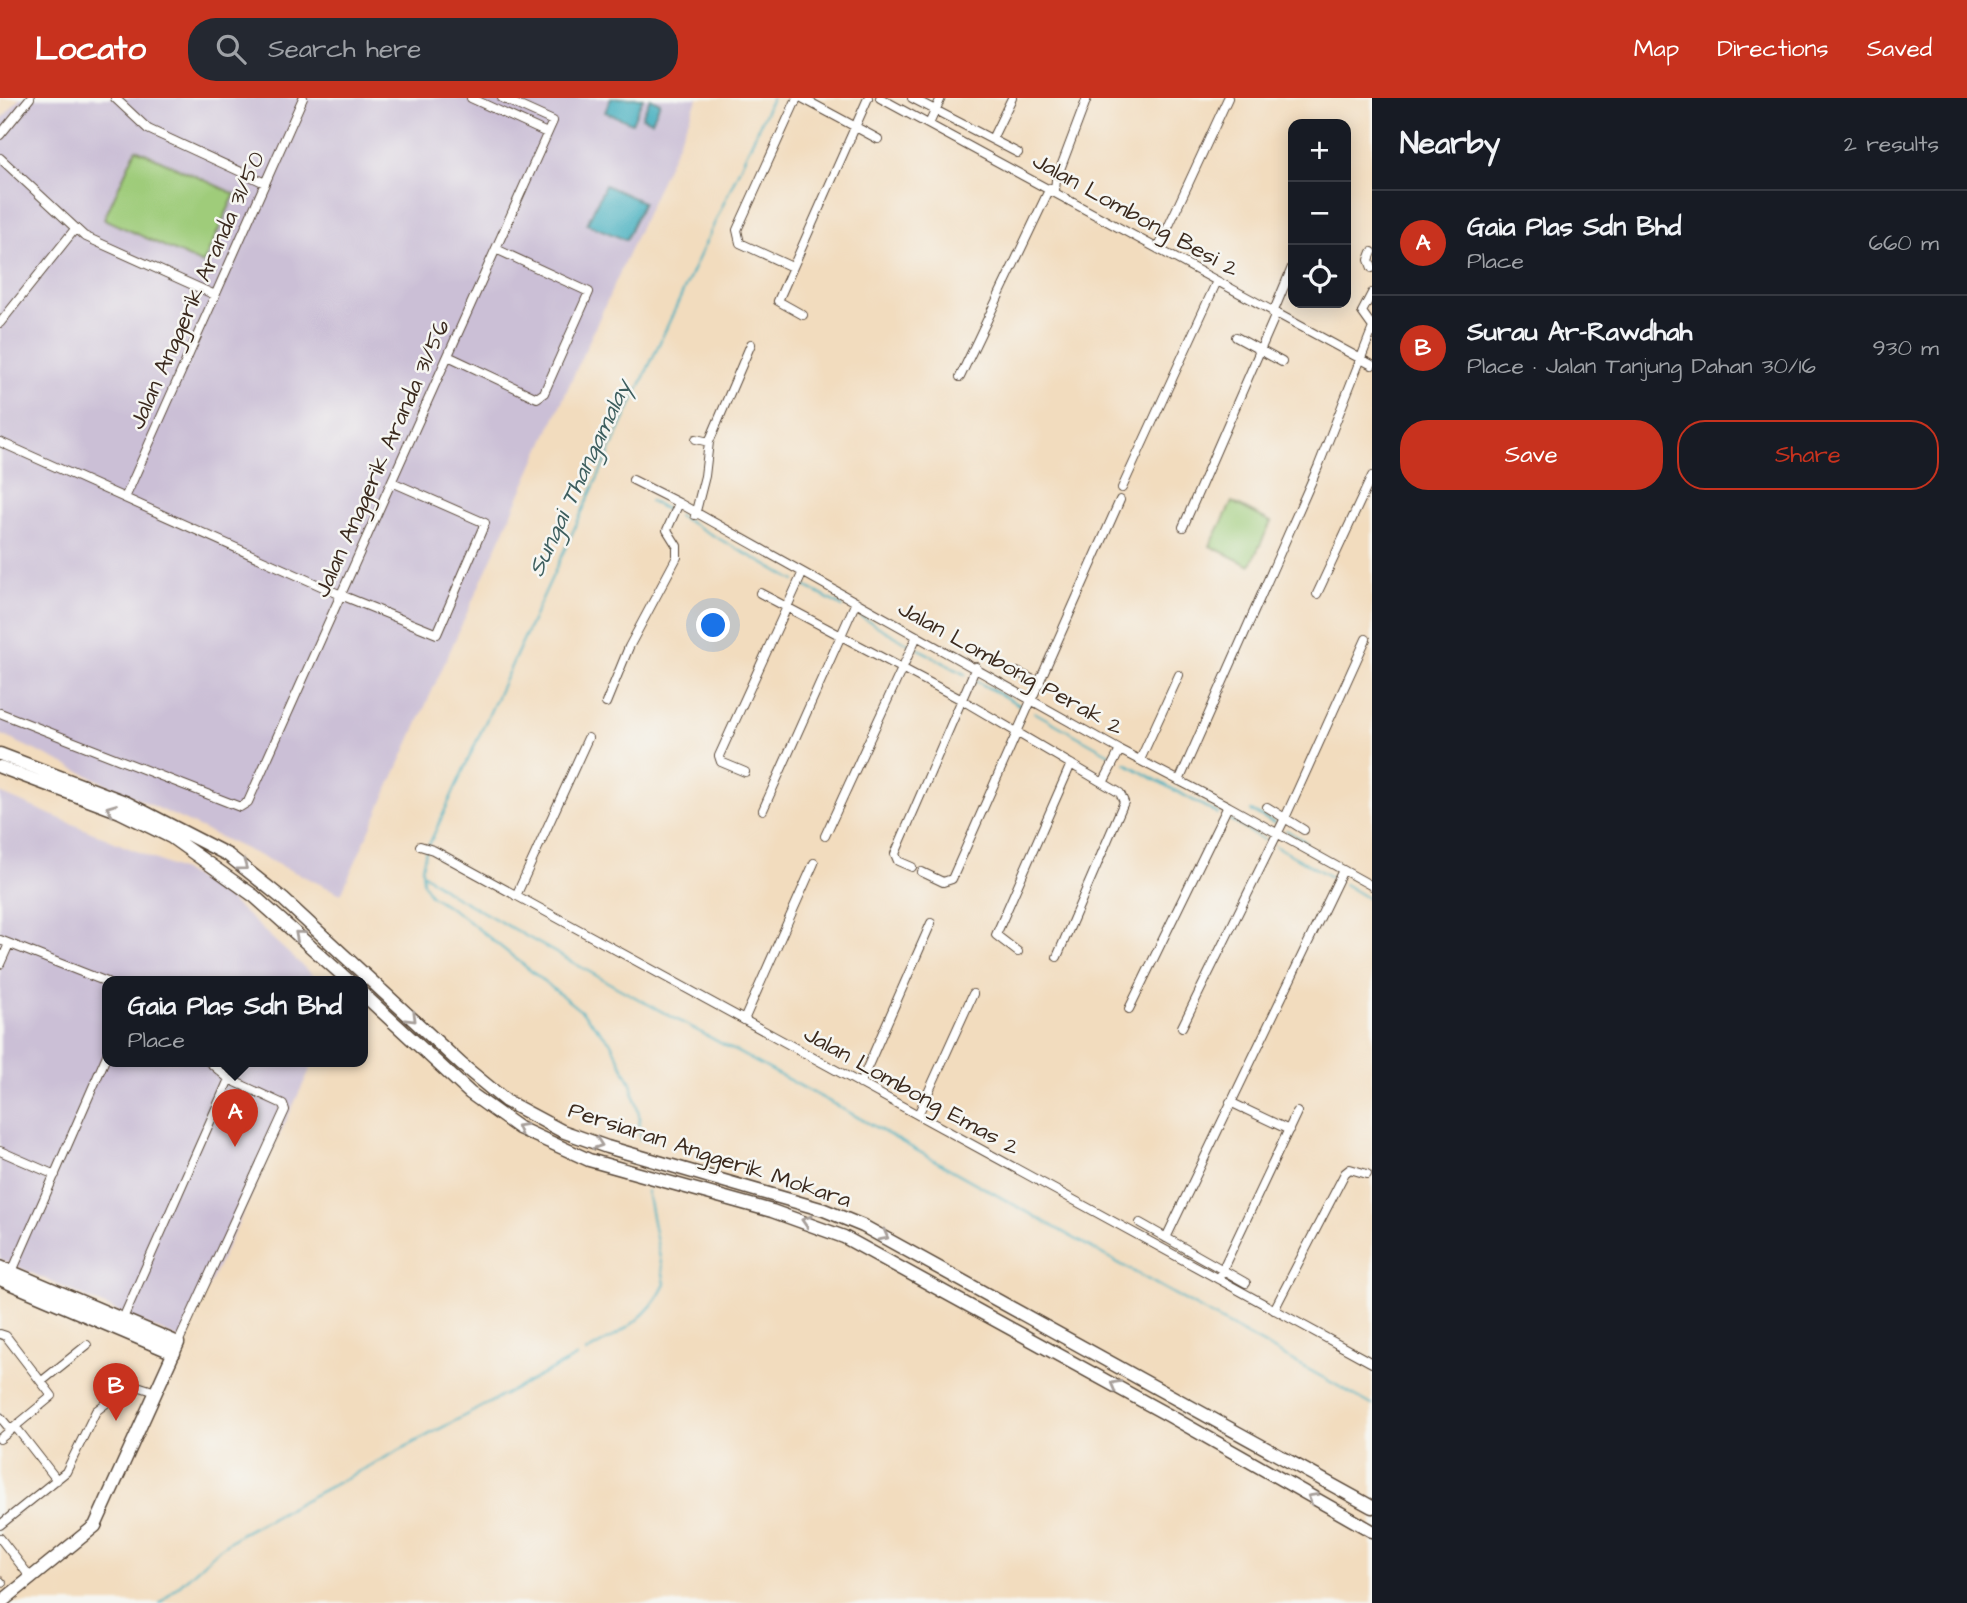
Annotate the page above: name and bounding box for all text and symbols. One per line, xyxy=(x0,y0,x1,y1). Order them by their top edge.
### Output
search box xyxy=(188,18,678,81)
text: Locato xyxy=(35,26,146,72)
icon: search xyxy=(212,30,250,68)
text: Search here xyxy=(268,31,421,67)
text: Map xyxy=(1634,32,1679,66)
text: Directions xyxy=(1717,32,1829,66)
text: Saved xyxy=(1867,32,1932,66)
map controls xyxy=(1288,119,1351,308)
button: + xyxy=(1288,119,1351,182)
text: Nearby xyxy=(1400,123,1500,165)
text: 2 results xyxy=(1844,128,1939,160)
street label: Jalan Lombong Besi 2 xyxy=(1026,145,1244,286)
street label: Jalan Anggerik Aranda 31/50 xyxy=(121,146,274,435)
button: − xyxy=(1288,182,1351,245)
text: Gaia Plas Sdn Bhd xyxy=(1467,209,1681,245)
text: A xyxy=(1416,227,1430,259)
text: 660 m xyxy=(1869,227,1939,259)
button: locate xyxy=(1288,245,1351,308)
text: Place xyxy=(1467,245,1524,277)
street label: Jalan Anggerik Aranda 31/56 xyxy=(306,314,459,603)
text: Surau Ar-Rawdhah xyxy=(1467,314,1692,350)
text: B xyxy=(1415,332,1431,364)
text: 930 m xyxy=(1873,332,1939,364)
text: Place · Jalan Tanjung Dahan 30/16 xyxy=(1467,350,1816,382)
water label: Sungai Thangamalay xyxy=(519,372,642,583)
button: Save xyxy=(1400,420,1663,490)
button: Share xyxy=(1677,420,1939,490)
street label: Jalan Lombong Perak 2 xyxy=(892,593,1129,744)
your location xyxy=(696,608,730,642)
one-way arrow xyxy=(106,804,118,818)
one-way arrow xyxy=(235,858,248,870)
one-way arrow xyxy=(294,931,307,943)
popup xyxy=(102,976,368,1067)
text: Gaia Plas Sdn Bhd xyxy=(128,988,342,1024)
one-way arrow xyxy=(404,1010,417,1023)
street label: Jalan Lombong Emas 2 xyxy=(797,1018,1025,1164)
text: Place xyxy=(128,1024,185,1056)
pin: A xyxy=(212,1089,258,1147)
street label: Persiaran Anggerik Mokara xyxy=(564,1094,856,1217)
one-way arrow xyxy=(515,1123,528,1136)
one-way arrow xyxy=(592,1136,604,1150)
one-way arrow xyxy=(800,1215,812,1230)
one-way arrow xyxy=(877,1228,889,1242)
pin: B xyxy=(93,1363,139,1421)
one-way arrow xyxy=(1109,1380,1122,1393)
one-way arrow xyxy=(1307,1493,1320,1506)

